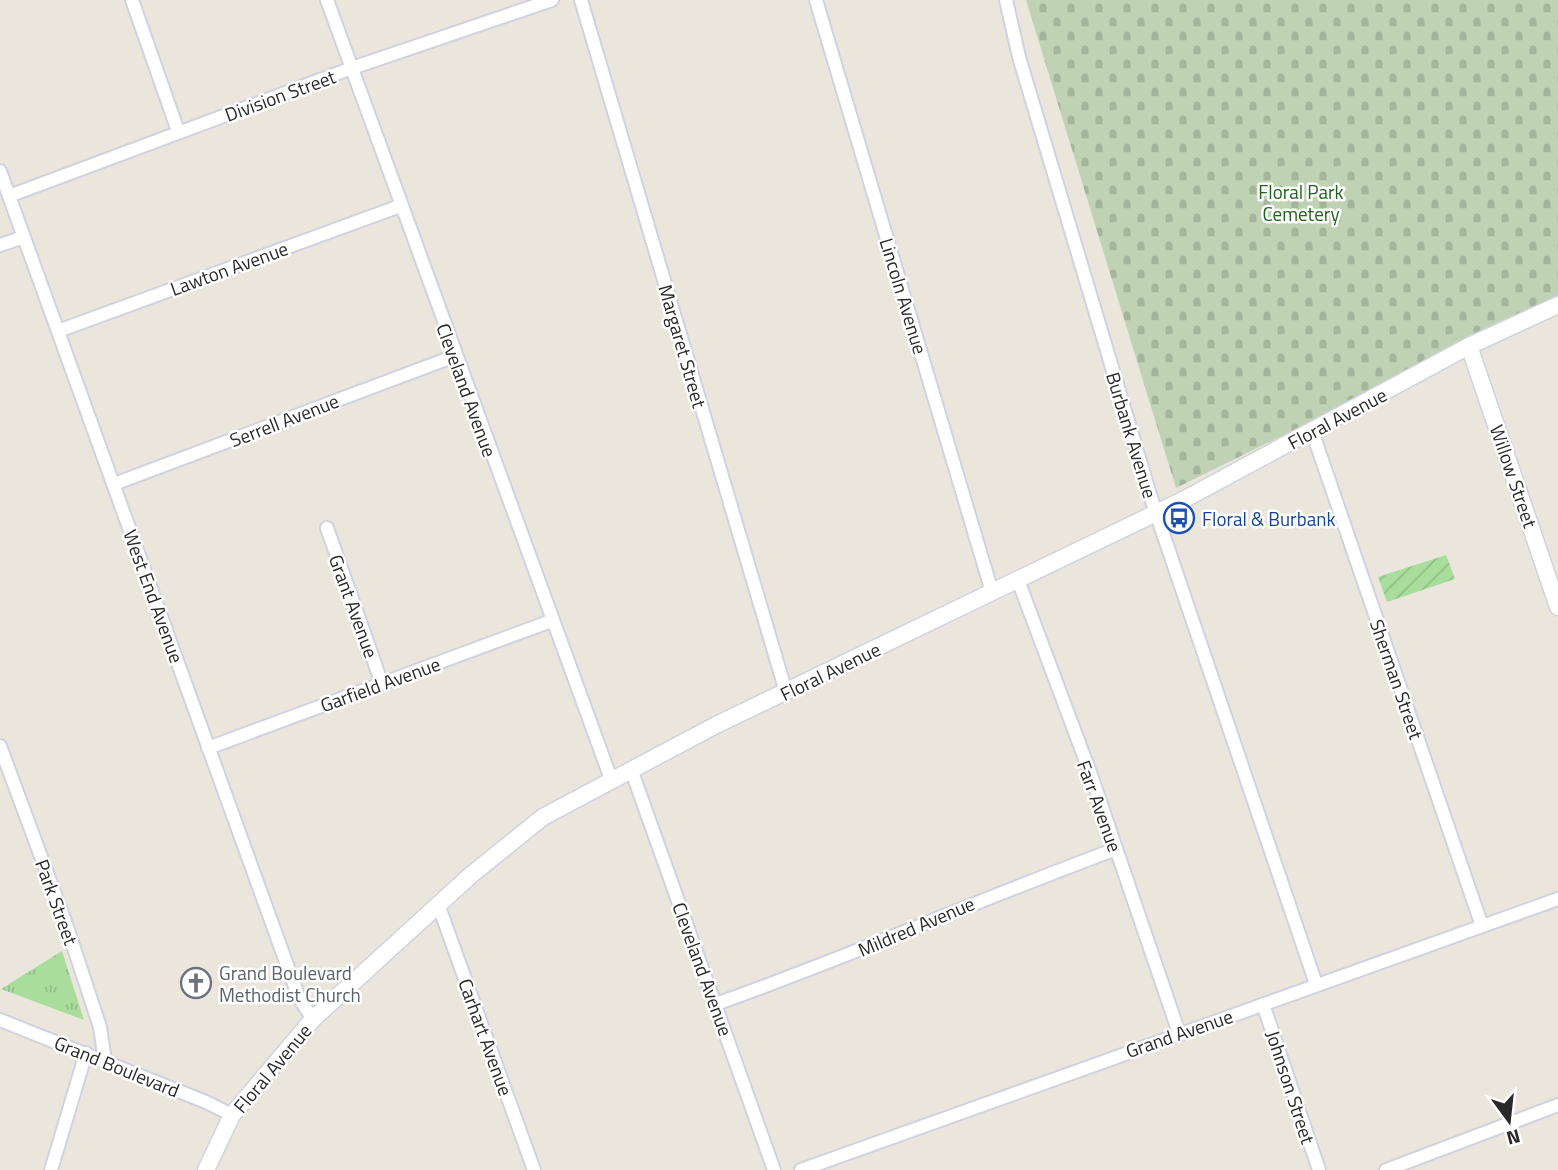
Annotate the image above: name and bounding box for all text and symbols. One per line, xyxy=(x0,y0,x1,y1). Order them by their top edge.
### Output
street label: Division Street xyxy=(220,61,340,128)
park label: Floral Park Cemetery xyxy=(1258,177,1344,228)
street label: Lawton Avenue xyxy=(166,233,292,303)
street label: Lincoln Avenue xyxy=(873,234,935,358)
street label: Margaret Street xyxy=(652,281,715,411)
street label: Cleveland Avenue xyxy=(429,319,505,461)
street label: Burbank Avenue xyxy=(1099,368,1165,502)
street label: Floral Avenue xyxy=(1282,380,1392,456)
street label: Serrell Avenue xyxy=(225,386,343,454)
street label: Willow Street xyxy=(1483,421,1545,532)
bus stop icon: Floral & Burbank xyxy=(1162,501,1196,535)
place label: Floral & Burbank xyxy=(1202,504,1336,533)
street label: West End Avenue xyxy=(116,525,192,667)
street label: Grant Avenue xyxy=(322,550,386,662)
street label: Sherman Street xyxy=(1363,615,1431,743)
street label: Floral Avenue xyxy=(775,634,885,708)
street label: Garfield Avenue xyxy=(316,649,444,719)
street label: Farr Avenue xyxy=(1070,756,1130,856)
street label: Park Street xyxy=(28,855,86,949)
street label: Mildred Avenue xyxy=(853,888,979,964)
street label: Cleveland Avenue xyxy=(665,898,741,1040)
place label: Grand Boulevard Methodist Church xyxy=(219,958,361,1009)
church icon: Grand Boulevard Methodist Church xyxy=(179,966,213,1000)
street label: Carhart Avenue xyxy=(451,974,521,1100)
street label: Grand Avenue xyxy=(1121,1001,1237,1065)
street label: Floral Avenue xyxy=(226,1017,318,1119)
street label: Johnson Street xyxy=(1259,1026,1323,1148)
street label: Grand Boulevard xyxy=(50,1028,184,1104)
north arrow xyxy=(1474,1086,1544,1156)
text: N xyxy=(1503,1122,1524,1154)

